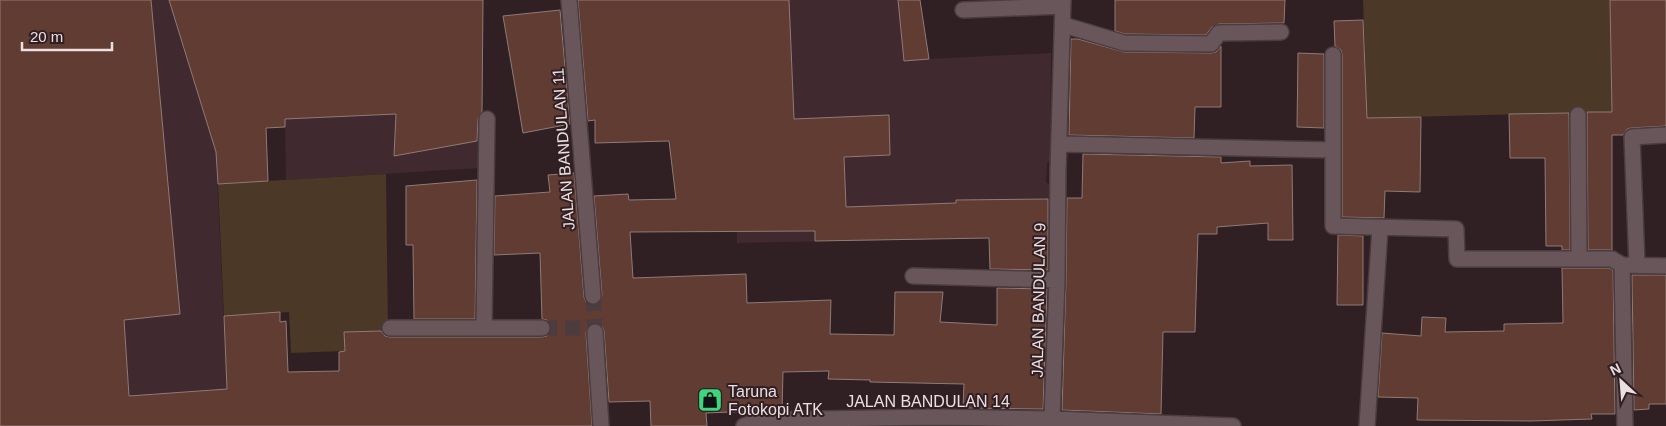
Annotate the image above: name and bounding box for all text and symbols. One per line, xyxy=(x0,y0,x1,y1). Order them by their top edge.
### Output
scale bar xyxy=(22,20,112,52)
text: 20 m xyxy=(30,28,63,45)
street label: JALAN BANDULAN 11 xyxy=(549,67,578,231)
street label: JALAN BANDULAN 9 xyxy=(1029,222,1048,378)
north arrow xyxy=(1596,356,1646,406)
text: N xyxy=(1607,360,1623,379)
place label: Taruna Fotokopi ATK xyxy=(728,383,823,418)
shop icon: Taruna Fotokopi ATK xyxy=(697,387,723,413)
street label: JALAN BANDULAN 14 xyxy=(846,393,1010,410)

